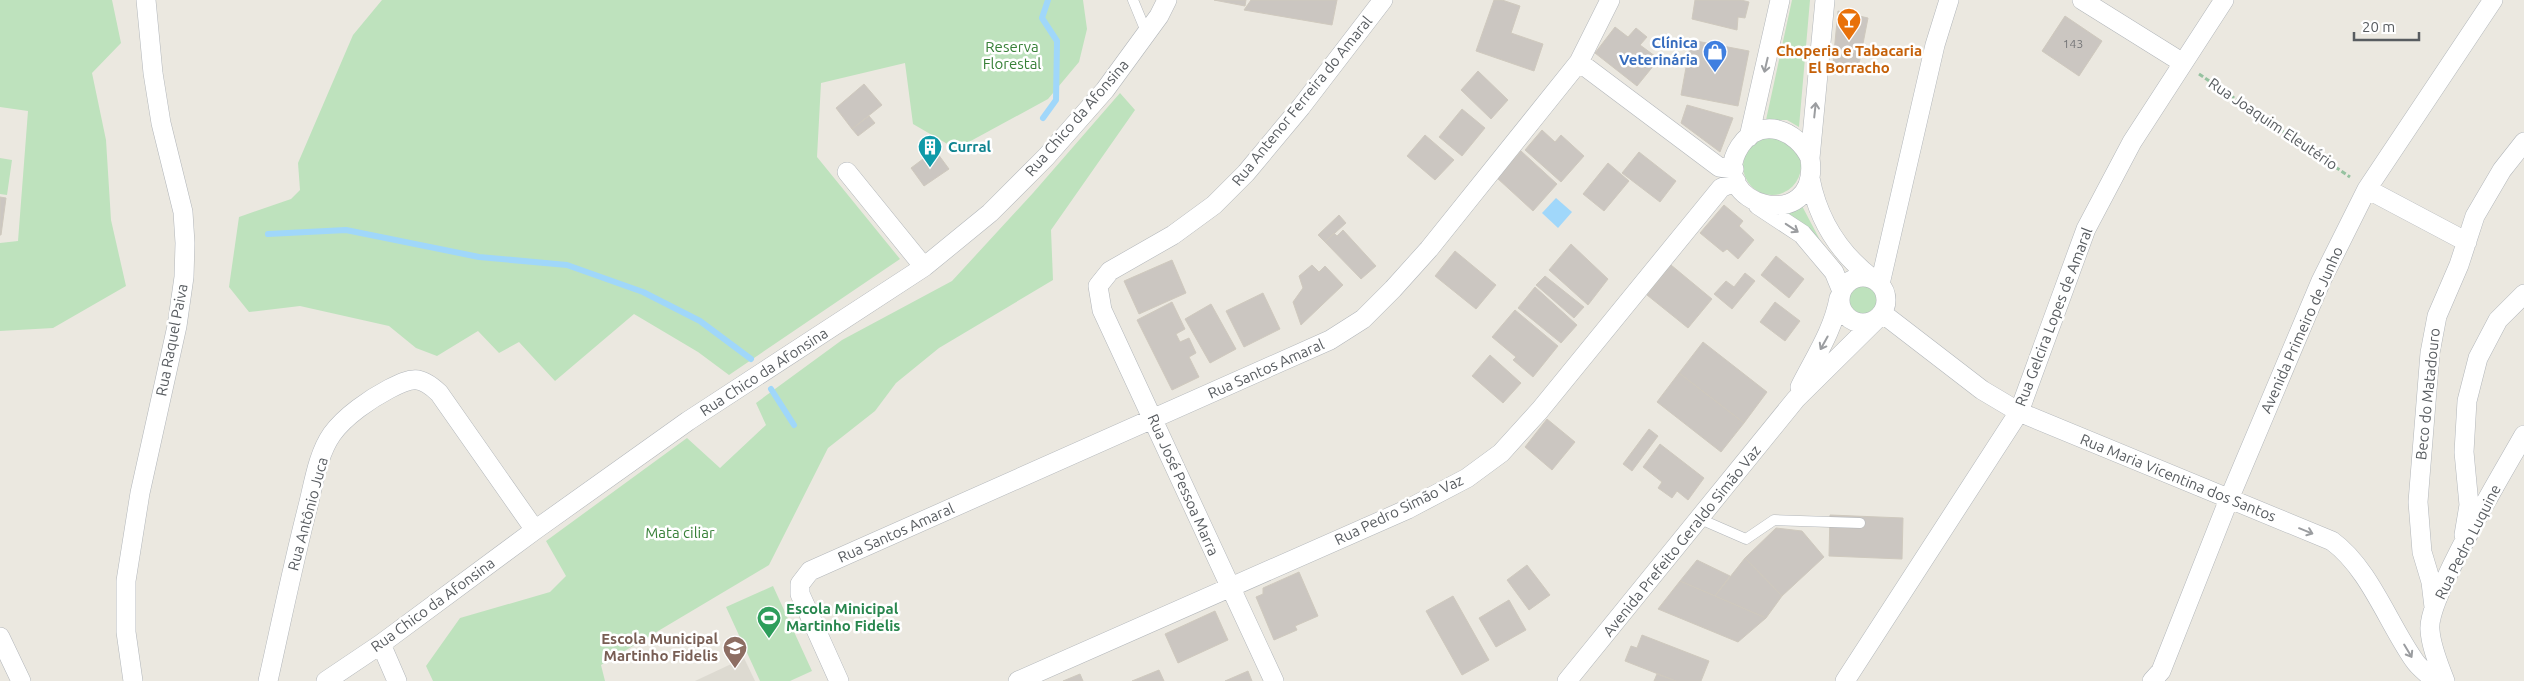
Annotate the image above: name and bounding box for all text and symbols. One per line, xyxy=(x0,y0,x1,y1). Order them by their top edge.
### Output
bar icon: Choperia e Tabacaria El Borracho xyxy=(1836,7,1862,41)
scale bar xyxy=(2354,10,2419,42)
street label: Rua Antenor Ferreira do Amaral xyxy=(1228,13,1375,189)
text: 20 m xyxy=(2362,18,2395,35)
place label: Clínica Veterinária xyxy=(1619,34,1698,68)
house number: 143 xyxy=(2063,37,2083,50)
park label: Reserva Florestal xyxy=(983,38,1041,72)
shop icon: Clínica Veterinária xyxy=(1702,39,1728,73)
place label: Choperia e Tabacaria El Borracho xyxy=(1776,42,1922,76)
street label: Rua Chico da Afonsina xyxy=(1021,56,1132,179)
one-way arrow xyxy=(1761,56,1770,72)
street label: Rua Joaquim Eleutério xyxy=(2206,74,2341,173)
one-way arrow xyxy=(1810,102,1820,118)
building icon: Curral xyxy=(917,134,943,168)
place label: Curral xyxy=(948,138,992,155)
one-way arrow xyxy=(1785,223,1799,233)
street label: Rua Gelcira Lopes de Amaral xyxy=(2012,225,2096,409)
street label: Avenida Primeiro de Junho xyxy=(2257,244,2346,416)
street label: Rua Raquel Paiva xyxy=(152,282,191,398)
street label: Rua Chico da Afonsina xyxy=(697,324,831,419)
street label: Beco do Matadouro xyxy=(2412,327,2443,461)
street label: Rua Santos Amaral xyxy=(1205,335,1327,402)
one-way arrow xyxy=(1819,335,1828,350)
street label: Rua José Pessoa Marra xyxy=(1145,411,1222,558)
street label: Rua Maria Vicentina dos Santos xyxy=(2078,430,2279,525)
street label: Avenida Prefeito Geraldo Simão Vaz xyxy=(1599,442,1764,640)
street label: Rua Antônio Juca xyxy=(284,455,331,573)
street label: Rua Pedro Simão Vaz xyxy=(1332,471,1466,548)
street label: Rua Pedro Luquine xyxy=(2431,481,2504,602)
street label: Rua Santos Amaral xyxy=(835,499,957,566)
park label: Mata ciliar xyxy=(645,524,715,541)
one-way arrow xyxy=(2298,527,2313,536)
street label: Rua Chico da Afonsina xyxy=(368,554,498,655)
place label: Escola Minicipal Martinho Fidelis xyxy=(786,600,900,634)
sports icon: Escola Minicipal Martinho Fidelis xyxy=(756,605,782,639)
place label: Escola Municipal Martinho Fidelis xyxy=(601,630,718,664)
school or university icon: Escola Municipal Martinho Fidelis xyxy=(722,635,748,669)
one-way arrow xyxy=(2404,644,2414,658)

